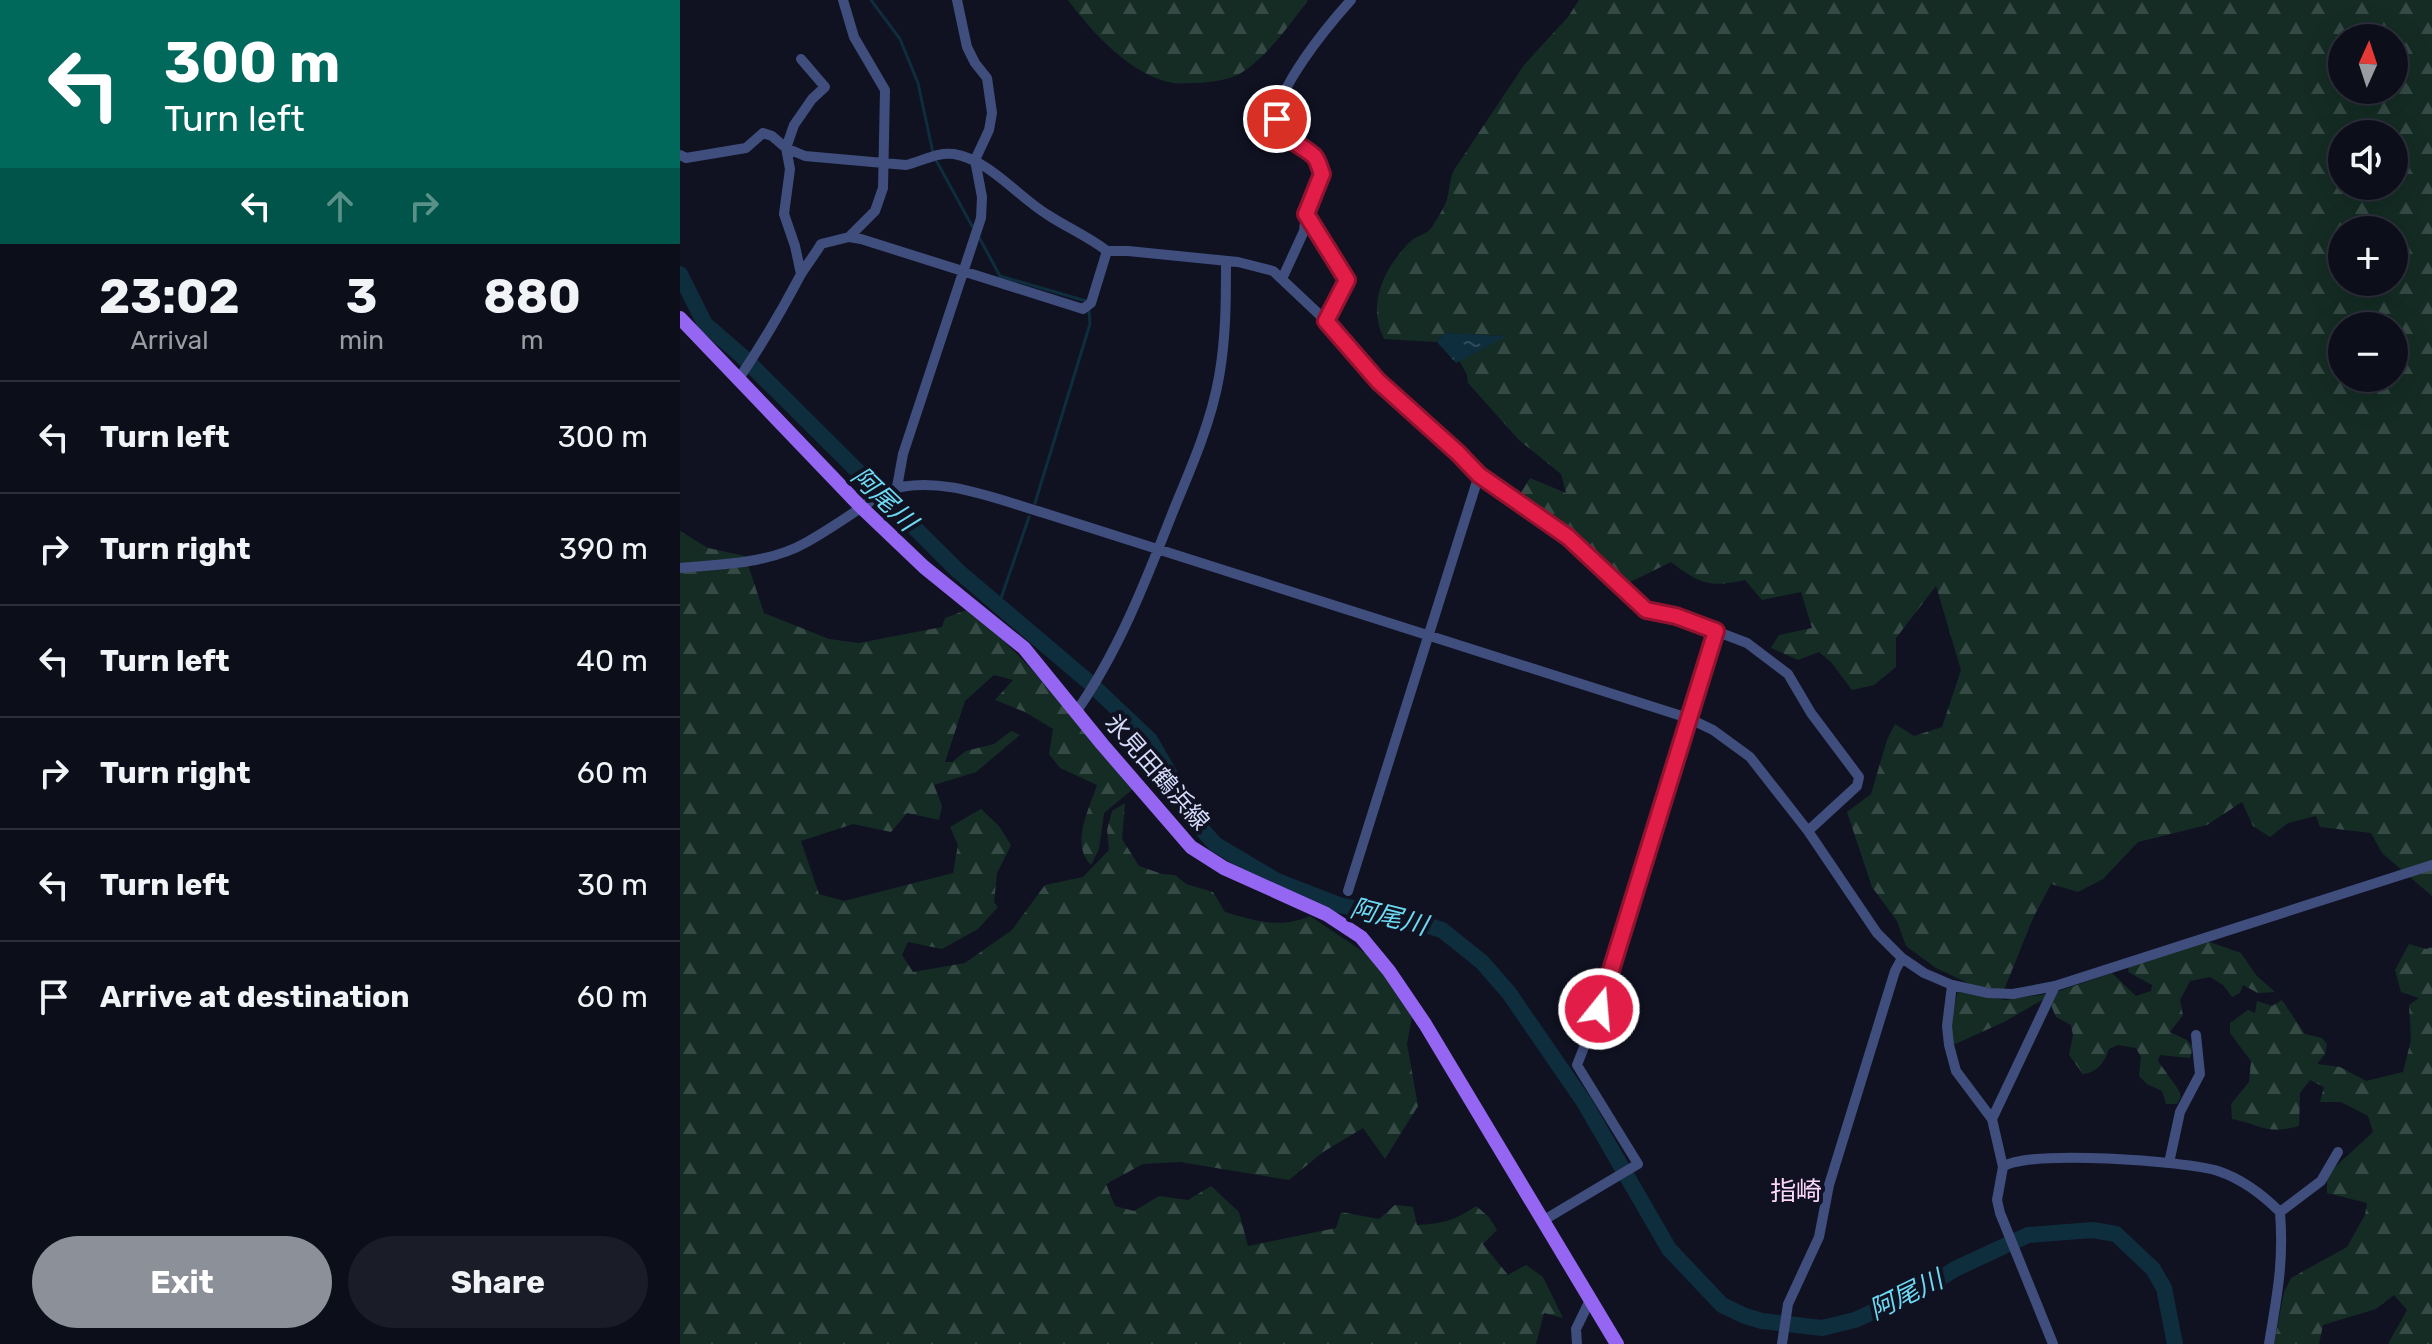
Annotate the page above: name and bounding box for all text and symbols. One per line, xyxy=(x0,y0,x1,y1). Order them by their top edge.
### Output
north arrow xyxy=(2328,24,2408,104)
map controls xyxy=(2328,24,2408,392)
text: 300 m xyxy=(164,30,340,96)
icon: left xyxy=(32,32,136,136)
pin xyxy=(1243,85,1311,153)
text: Turn left xyxy=(164,97,305,140)
icon: arrive xyxy=(1255,97,1299,141)
button: sound xyxy=(2328,120,2408,200)
icon: left xyxy=(234,184,278,228)
icon: ahead xyxy=(318,184,362,228)
icon: right xyxy=(402,184,446,228)
button: + xyxy=(2328,216,2408,296)
text: 23:02 xyxy=(99,268,240,325)
text: 3 xyxy=(346,268,377,325)
text: 880 xyxy=(483,268,581,325)
button: − xyxy=(2328,312,2408,392)
text: Arrival xyxy=(130,325,208,356)
text: min xyxy=(339,325,384,356)
text: m xyxy=(520,325,544,356)
icon: left xyxy=(32,415,76,459)
text: Turn left xyxy=(100,419,230,455)
text: 300 m xyxy=(558,419,648,455)
water label: 阿尾川 xyxy=(845,461,925,539)
icon: right xyxy=(32,527,76,571)
text: Turn right xyxy=(100,531,251,567)
text: 390 m xyxy=(559,531,648,567)
icon: left xyxy=(32,639,76,683)
text: Turn left xyxy=(100,643,230,679)
text: 40 m xyxy=(576,643,648,679)
street label: 氷見田鶴浜線 xyxy=(1099,708,1215,836)
icon: right xyxy=(32,751,76,795)
text: Turn right xyxy=(100,755,251,791)
text: 60 m xyxy=(577,755,648,791)
icon: left xyxy=(32,863,76,907)
text: Turn left xyxy=(100,867,230,903)
text: 30 m xyxy=(577,867,648,903)
water label: 阿尾川 xyxy=(1347,893,1433,942)
position arrow xyxy=(1557,967,1641,1051)
icon: arrive xyxy=(32,975,76,1019)
text: Arrive at destination xyxy=(100,979,410,1015)
text: 60 m xyxy=(577,979,648,1015)
district label: 指崎 xyxy=(1770,1176,1822,1207)
button: Exit xyxy=(32,1236,332,1328)
button: Share xyxy=(348,1236,648,1328)
water label: 阿尾川 xyxy=(1864,1263,1951,1326)

